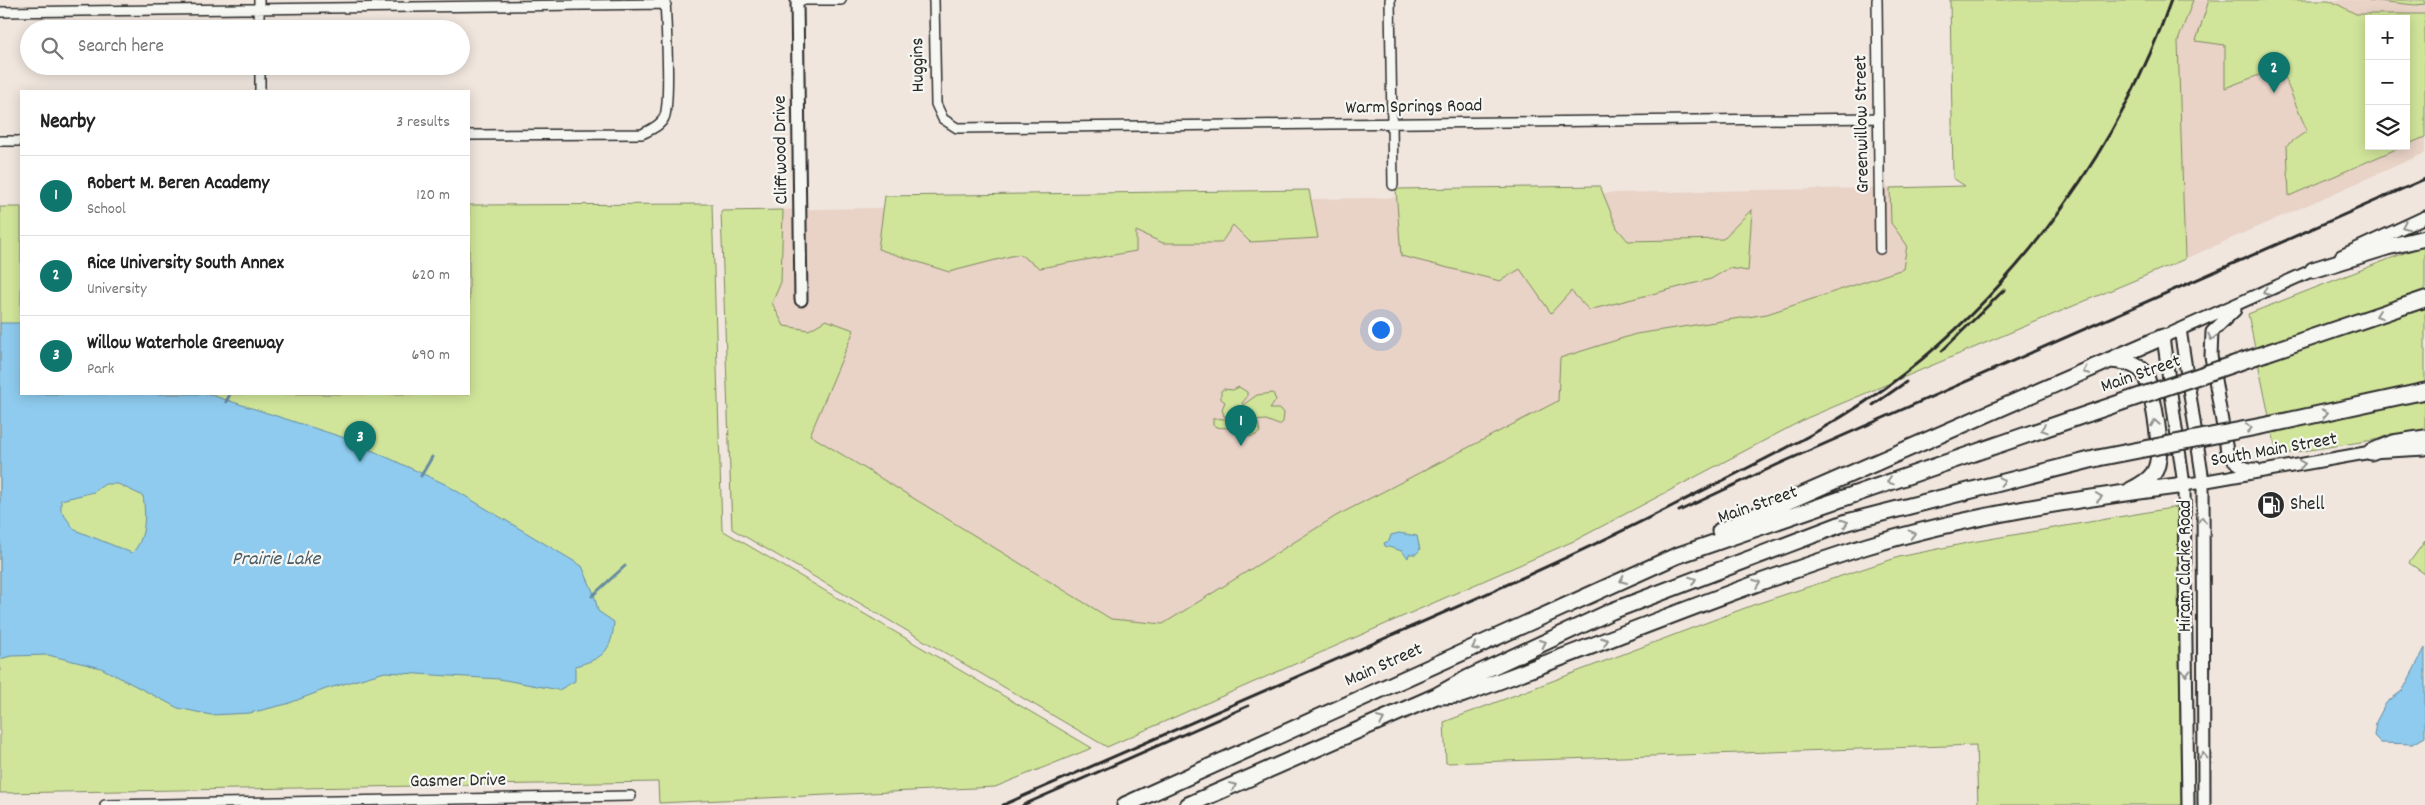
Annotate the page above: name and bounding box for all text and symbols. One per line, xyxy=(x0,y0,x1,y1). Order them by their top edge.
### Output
map controls xyxy=(2365,15,2410,150)
button: + xyxy=(2365,15,2410,60)
search box xyxy=(20,20,470,75)
icon: search xyxy=(38,34,66,62)
text: Search here xyxy=(78,34,164,61)
street label: Huggins xyxy=(905,37,933,93)
pin: 2 xyxy=(2258,52,2290,93)
street label: Greenwillow Street xyxy=(1848,55,1878,193)
button: − xyxy=(2365,60,2410,105)
street label: Warm Springs Road xyxy=(1345,93,1483,123)
street label: Cliffwood Drive xyxy=(768,95,796,205)
button: layers xyxy=(2365,105,2410,150)
text: Nearby xyxy=(40,108,95,138)
text: 3 results xyxy=(396,111,450,134)
text: Robert M. Beren Academy xyxy=(87,171,269,198)
text: 1 xyxy=(54,184,58,207)
text: 120 m xyxy=(416,184,450,207)
text: School xyxy=(87,198,126,221)
one-way arrow xyxy=(2401,219,2410,230)
text: Rice University South Annex xyxy=(87,251,284,278)
text: 2 xyxy=(53,264,60,287)
text: 620 m xyxy=(412,264,450,287)
text: University xyxy=(87,278,147,301)
one-way arrow xyxy=(2262,285,2271,296)
one-way arrow xyxy=(2375,309,2383,319)
your location xyxy=(1368,317,1394,343)
text: Willow Waterhole Greenway xyxy=(87,331,283,358)
one-way arrow xyxy=(2207,333,2218,342)
text: 3 xyxy=(52,344,60,367)
text: 690 m xyxy=(411,344,450,367)
street label: Main Street xyxy=(2097,349,2185,401)
text: Park xyxy=(87,358,114,381)
one-way arrow xyxy=(2082,365,2091,375)
pin: 1 xyxy=(1225,405,1257,446)
one-way arrow xyxy=(2321,408,2330,418)
one-way arrow xyxy=(2151,419,2161,428)
pin: 3 xyxy=(344,421,376,462)
one-way arrow xyxy=(2040,423,2049,433)
one-way arrow xyxy=(2245,424,2254,434)
street label: South Main Street xyxy=(2209,427,2339,475)
one-way arrow xyxy=(2298,459,2307,469)
one-way arrow xyxy=(1886,475,1895,485)
one-way arrow xyxy=(1998,476,2007,487)
street label: Main Street xyxy=(1714,480,1802,532)
fuel station icon: Shell xyxy=(2256,490,2286,520)
one-way arrow xyxy=(2095,492,2103,502)
place label: Shell xyxy=(2290,492,2325,519)
street label: Hiram Clarke Road xyxy=(2173,500,2200,632)
one-way arrow xyxy=(2197,516,2207,524)
one-way arrow xyxy=(1841,518,1849,528)
one-way arrow xyxy=(1908,530,1916,540)
water label: Prairie Lake xyxy=(232,546,321,574)
one-way arrow xyxy=(1619,573,1628,584)
one-way arrow xyxy=(1688,576,1697,586)
one-way arrow xyxy=(1752,579,1761,589)
one-way arrow xyxy=(1600,636,1609,647)
street label: Main Street xyxy=(1341,637,1427,695)
one-way arrow xyxy=(1538,639,1547,649)
one-way arrow xyxy=(1471,641,1480,652)
one-way arrow xyxy=(2181,670,2191,678)
one-way arrow xyxy=(1376,715,1385,726)
one-way arrow xyxy=(2198,752,2208,760)
street label: Gasmer Drive xyxy=(410,768,506,796)
one-way arrow xyxy=(1228,781,1236,791)

